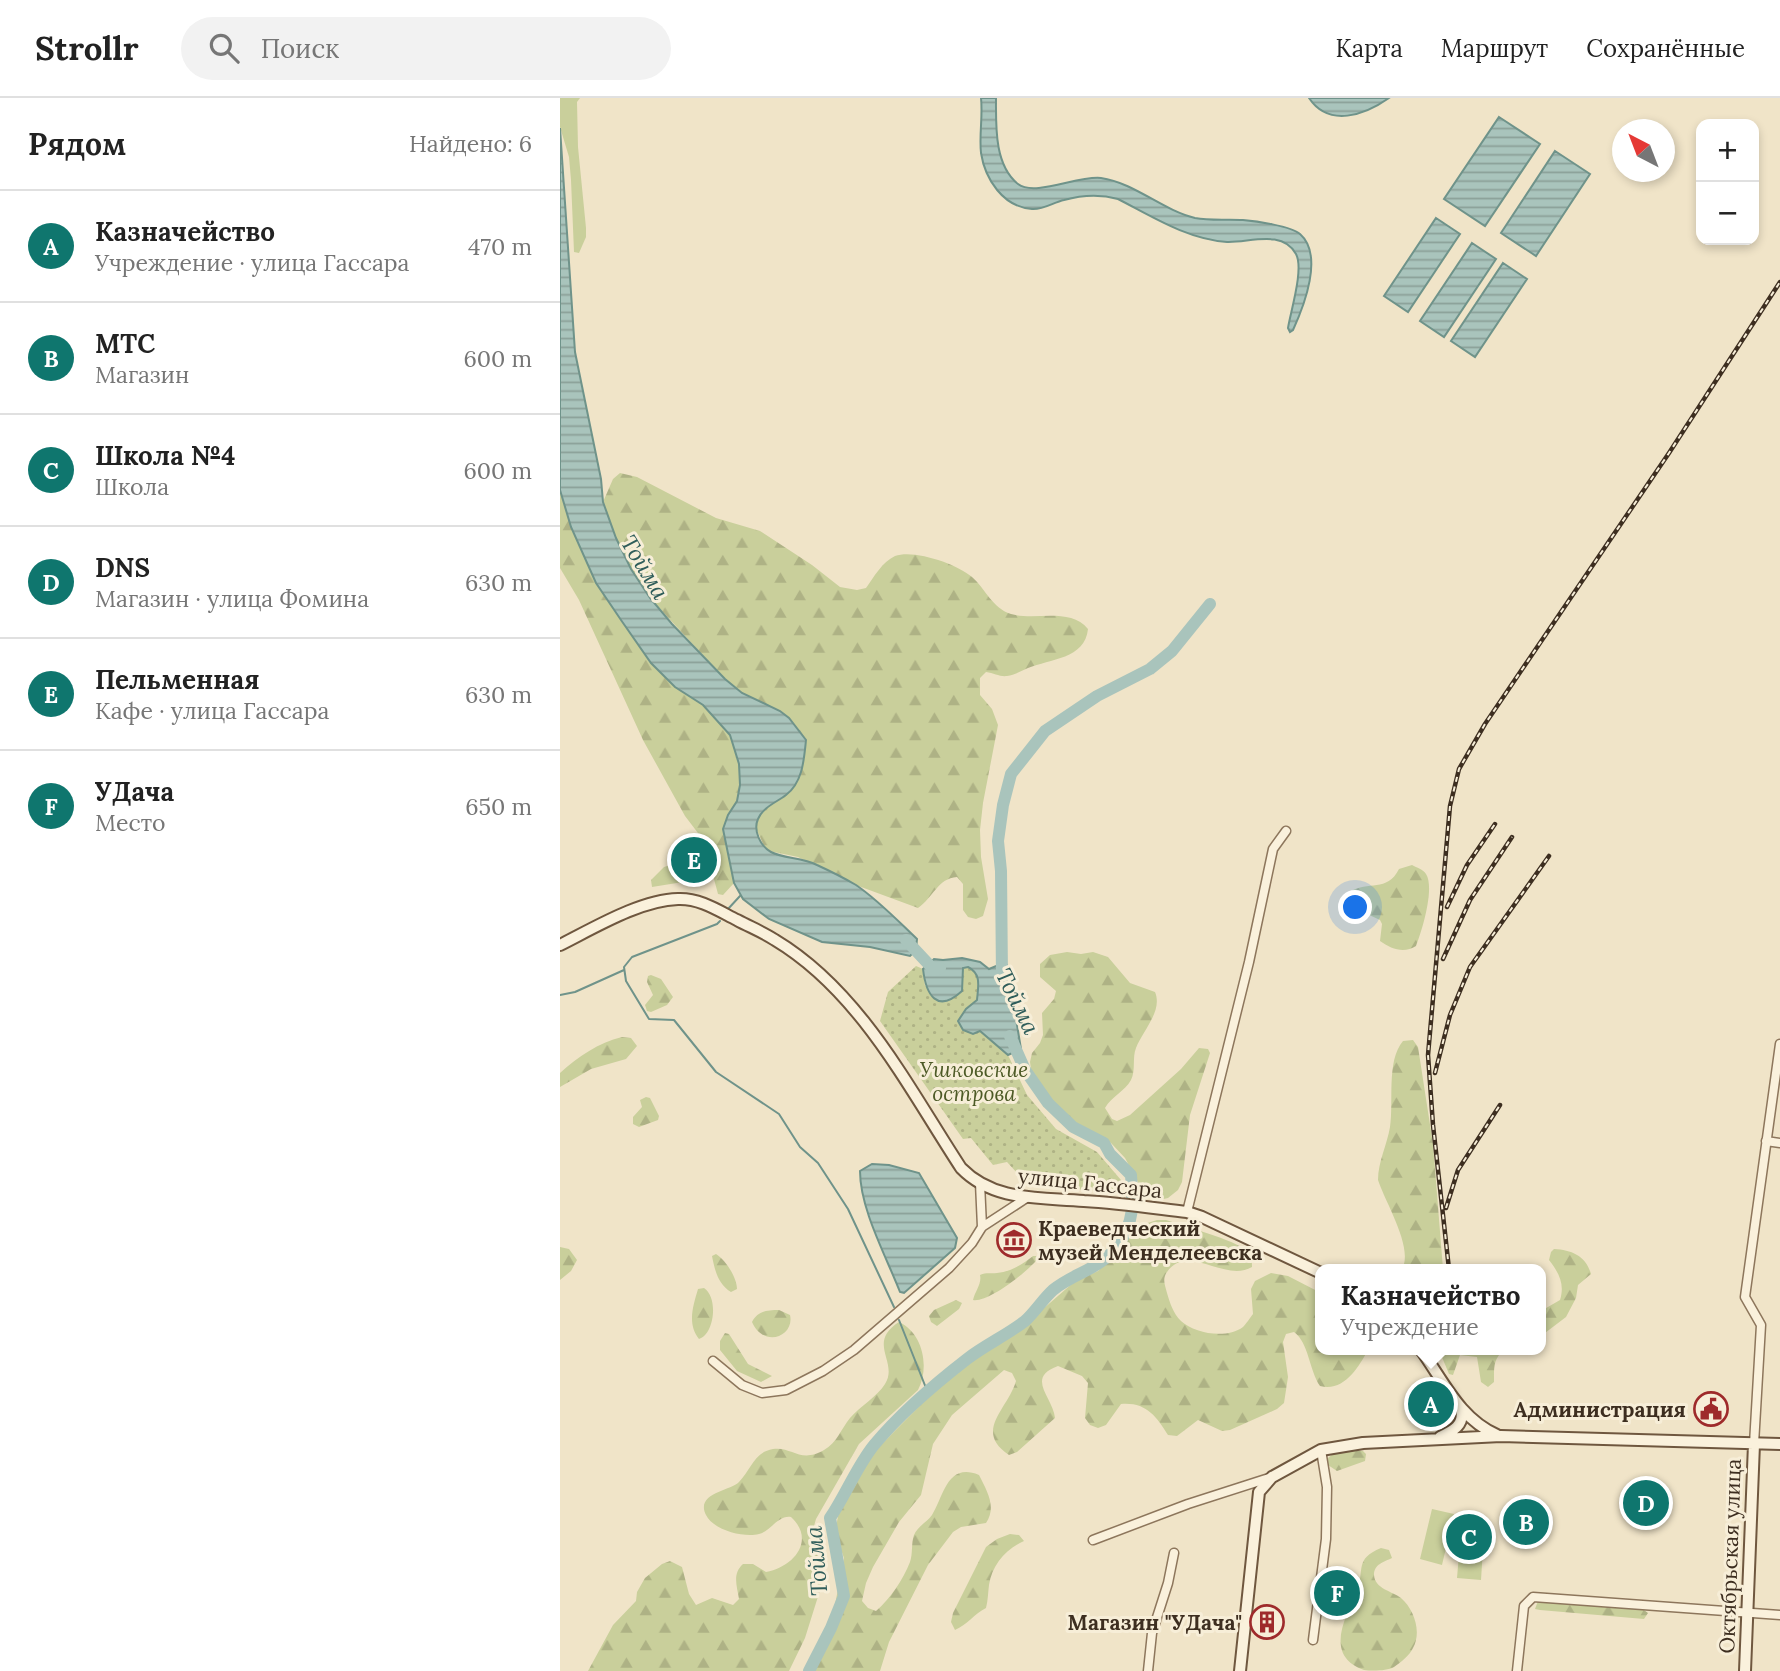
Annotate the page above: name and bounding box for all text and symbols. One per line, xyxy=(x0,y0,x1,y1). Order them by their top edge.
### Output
search box xyxy=(181,17,671,80)
text: Strollr xyxy=(35,27,139,69)
icon: search xyxy=(205,29,243,67)
text: Поиск xyxy=(261,32,339,65)
text: Карта xyxy=(1335,33,1403,64)
text: Маршрут xyxy=(1441,33,1548,64)
text: Сохранённые xyxy=(1586,33,1745,64)
north arrow xyxy=(1612,119,1675,182)
map controls xyxy=(1696,119,1759,245)
button: + xyxy=(1696,119,1759,182)
text: Рядом xyxy=(28,125,126,163)
text: Найдено: 6 xyxy=(409,129,532,158)
button: − xyxy=(1696,182,1759,245)
text: Казначейство xyxy=(95,215,275,248)
text: A xyxy=(43,232,59,261)
text: 470 m xyxy=(468,232,532,261)
text: Учреждение · улица Гассара xyxy=(95,248,409,277)
text: МТС xyxy=(95,327,155,360)
text: B xyxy=(43,344,59,373)
text: 600 m xyxy=(464,344,532,373)
text: Магазин xyxy=(95,360,189,389)
text: Школа №4 xyxy=(95,439,236,472)
text: C xyxy=(43,456,59,485)
text: 600 m xyxy=(464,456,532,485)
text: Школа xyxy=(95,472,169,501)
water label: Тойма xyxy=(615,530,676,605)
text: DNS xyxy=(95,551,150,584)
text: D xyxy=(42,568,60,597)
text: 630 m xyxy=(465,568,532,597)
text: Магазин · улица Фомина xyxy=(95,584,369,613)
text: Пельменная xyxy=(95,663,260,696)
text: E xyxy=(44,680,58,709)
text: 630 m xyxy=(465,680,532,709)
text: Кафе · улица Гассара xyxy=(95,696,329,725)
text: УДача xyxy=(95,775,174,808)
text: F xyxy=(44,792,58,821)
text: 650 m xyxy=(465,792,532,821)
text: Место xyxy=(95,808,166,837)
pin: E xyxy=(671,834,717,886)
your location xyxy=(1338,890,1372,924)
water label: Тойма xyxy=(990,963,1046,1039)
park label: Ушковские острова xyxy=(920,1056,1028,1107)
street label: улица Гассара xyxy=(1017,1162,1164,1204)
place label: Краеведческий музей Менделеевска xyxy=(1038,1215,1262,1266)
museum icon: Краеведческий музей Менделеевска xyxy=(995,1221,1033,1259)
popup xyxy=(1315,1264,1546,1355)
text: Казначейство xyxy=(1340,1279,1521,1312)
text: Учреждение xyxy=(1340,1312,1479,1341)
pin: A xyxy=(1408,1378,1454,1430)
public building icon: Администрация xyxy=(1692,1390,1730,1428)
place label: Администрация xyxy=(1513,1396,1686,1423)
street label: Октябрьская улица xyxy=(1713,1458,1747,1654)
pin: D xyxy=(1623,1477,1669,1529)
pin: B xyxy=(1503,1496,1549,1548)
pin: C xyxy=(1446,1511,1492,1563)
water label: Тойма xyxy=(798,1525,833,1597)
pin: F xyxy=(1314,1567,1360,1619)
building icon: Магазин "УДача" xyxy=(1248,1603,1286,1641)
place label: Магазин "УДача" xyxy=(1068,1609,1242,1636)

